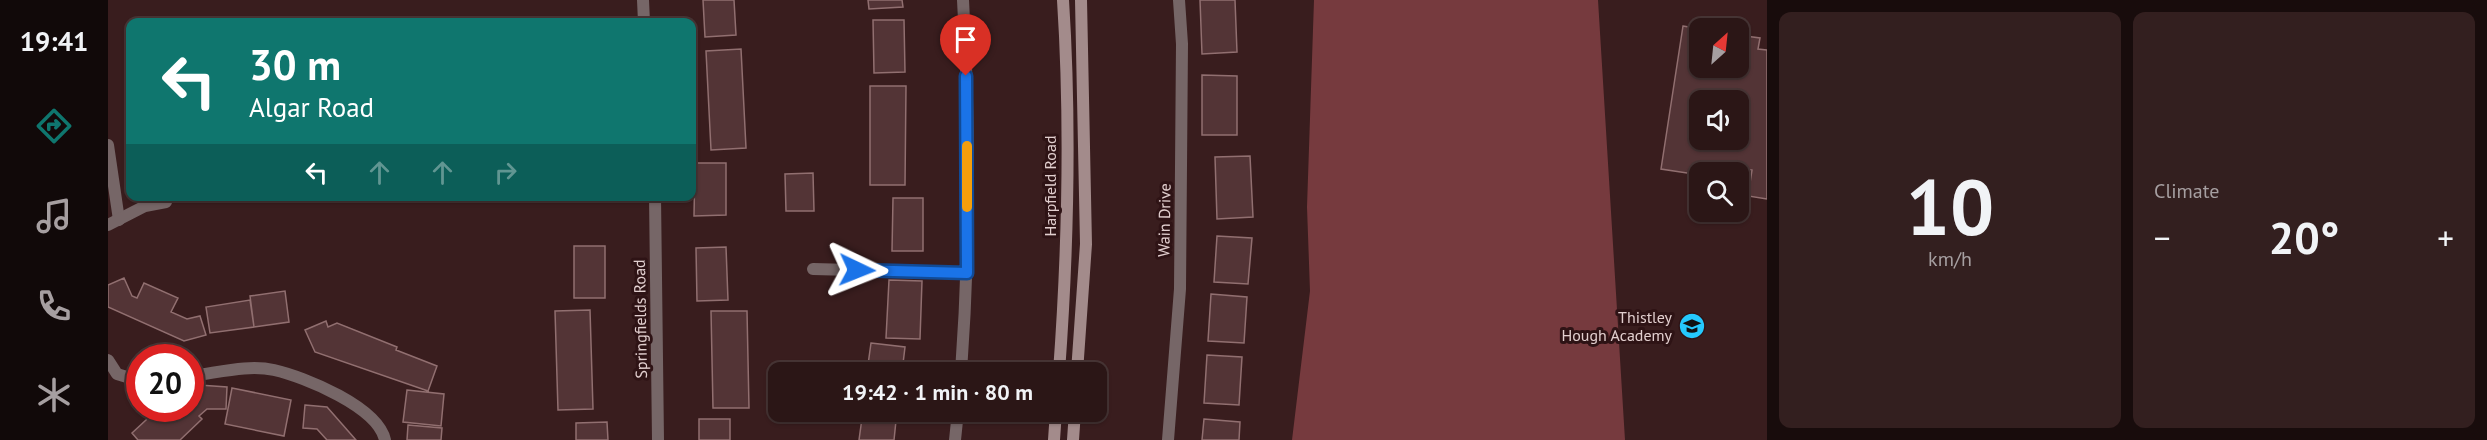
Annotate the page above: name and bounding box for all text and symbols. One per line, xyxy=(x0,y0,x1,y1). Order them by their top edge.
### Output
pin xyxy=(940,14,991,76)
north arrow xyxy=(1689,18,1749,78)
map controls xyxy=(1689,18,1749,222)
icon: arrive xyxy=(949,23,982,56)
text: 19:41 xyxy=(20,24,88,58)
text: 30 m xyxy=(249,37,341,92)
icon: left xyxy=(150,42,228,120)
text: Algar Road xyxy=(249,90,374,124)
button: sound xyxy=(1689,90,1749,150)
icon: directions xyxy=(33,105,75,147)
street label: Harpfield Road xyxy=(1040,136,1060,236)
icon: left xyxy=(300,156,333,189)
icon: ahead xyxy=(363,156,396,189)
icon: ahead xyxy=(426,156,459,189)
icon: right xyxy=(489,156,522,189)
text: 10 xyxy=(1906,156,1994,257)
button: search xyxy=(1689,162,1749,222)
text: Climate xyxy=(2154,178,2220,204)
street label: Wain Drive xyxy=(1153,183,1175,257)
icon: music xyxy=(33,195,75,237)
text: 20° xyxy=(2269,208,2339,266)
text: − xyxy=(2154,216,2171,259)
text: + xyxy=(2437,216,2454,259)
position arrow xyxy=(825,238,889,302)
text: km/h xyxy=(1928,246,1972,272)
street label: Springfields Road xyxy=(629,259,651,379)
icon: phone xyxy=(33,285,75,327)
place label: Thistley Hough Academy xyxy=(1561,307,1673,345)
school or university icon: Thistley Hough Academy xyxy=(1677,311,1707,341)
speed limit sign: 20 xyxy=(126,344,204,422)
icon: climate xyxy=(33,374,75,416)
text: 19:42 · 1 min · 80 m xyxy=(842,378,1033,406)

